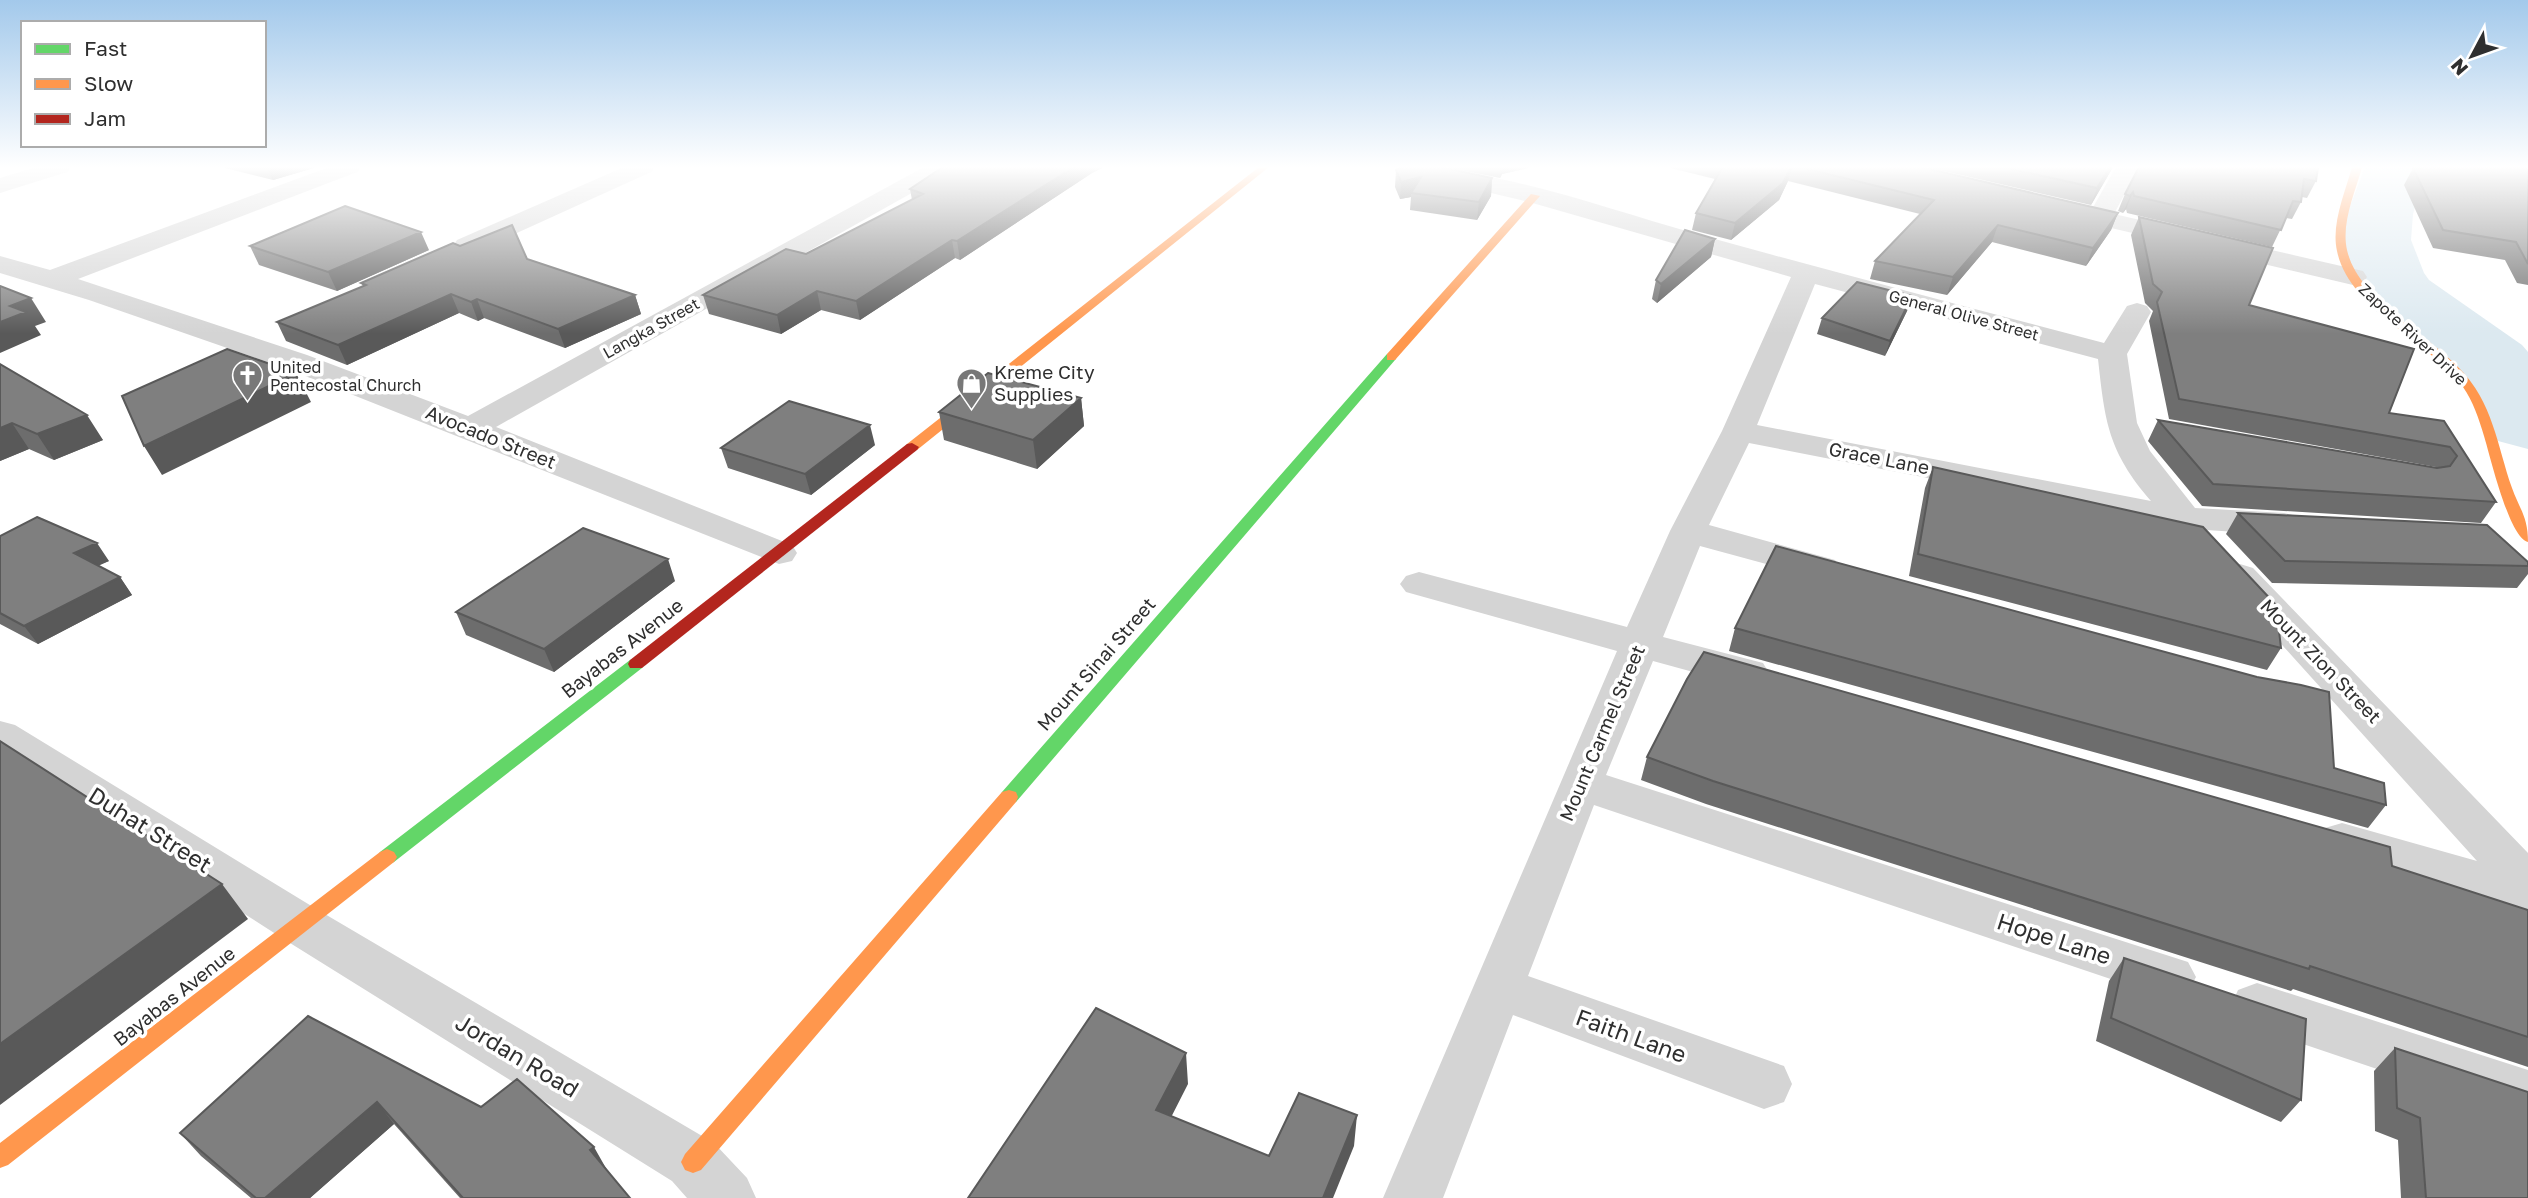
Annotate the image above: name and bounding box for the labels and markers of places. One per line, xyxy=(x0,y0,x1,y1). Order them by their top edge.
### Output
place label: United Pentecostal Church xyxy=(270,357,421,395)
church icon: United Pentecostal Church xyxy=(230,359,264,403)
place label: Kreme City Supplies xyxy=(994,360,1095,405)
shop icon: Kreme City Supplies xyxy=(954,366,988,410)

